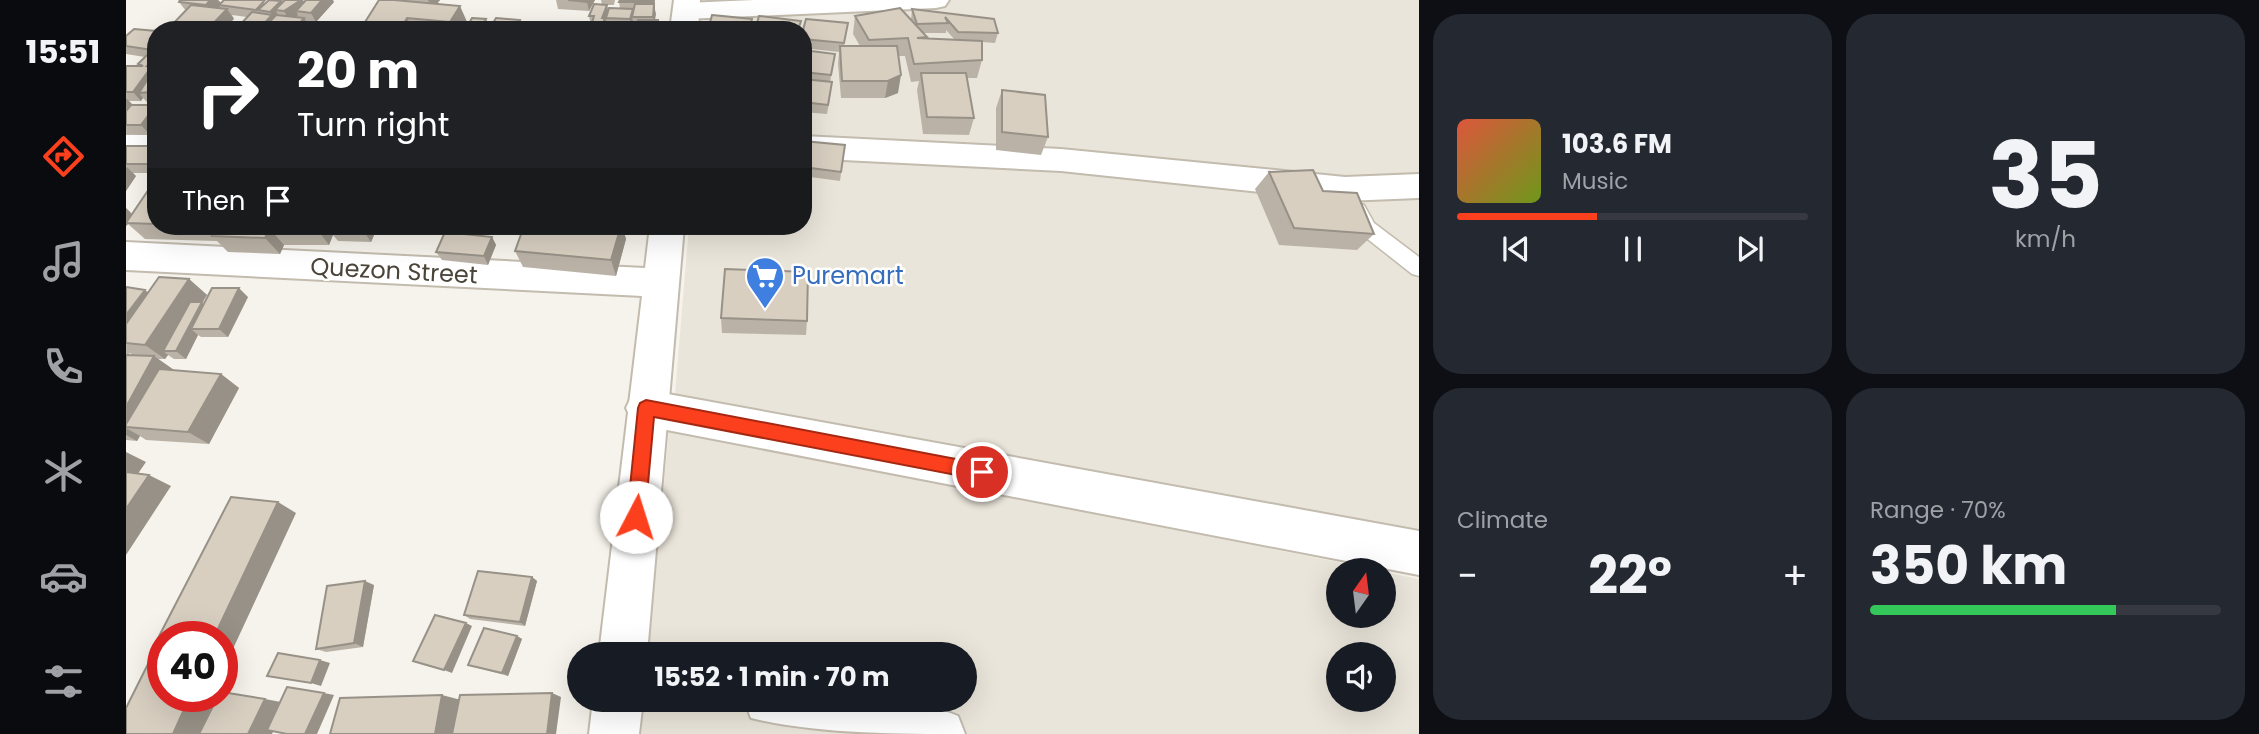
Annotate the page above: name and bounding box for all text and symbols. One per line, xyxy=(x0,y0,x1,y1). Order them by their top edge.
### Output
text: 15:51 xyxy=(26,29,100,74)
text: 20 m xyxy=(297,37,419,105)
icon: right xyxy=(182,49,273,140)
text: Turn right xyxy=(297,102,449,147)
text: 35 xyxy=(1988,112,2103,240)
text: 103.6 FM xyxy=(1562,126,1672,162)
icon: directions xyxy=(39,132,88,181)
text: Music xyxy=(1562,165,1628,197)
icon: arrive xyxy=(259,182,297,220)
text: Then xyxy=(182,183,245,219)
text: km/h xyxy=(2015,223,2076,255)
icon: previous xyxy=(1497,230,1535,268)
icon: pause xyxy=(1614,230,1652,268)
icon: next xyxy=(1731,230,1769,268)
icon: music xyxy=(39,237,88,286)
street label: Quezon Street xyxy=(310,250,479,291)
supermarket icon: Puremart xyxy=(744,255,786,310)
place label: Puremart xyxy=(792,259,904,292)
icon: phone xyxy=(39,342,88,391)
pin xyxy=(952,442,1012,502)
icon: climate xyxy=(39,447,88,496)
icon: arrive xyxy=(963,453,1001,491)
position arrow xyxy=(599,480,673,554)
text: Range · 70% xyxy=(1870,494,2006,526)
text: Climate xyxy=(1457,504,1548,536)
text: 350 km xyxy=(1870,529,2067,602)
text: 22° xyxy=(1588,539,1672,612)
text: − xyxy=(1457,549,1478,602)
text: + xyxy=(1782,549,1808,602)
icon: car xyxy=(39,552,88,601)
north arrow xyxy=(1326,558,1396,628)
map controls xyxy=(1326,558,1396,712)
speed limit sign: 40 xyxy=(147,621,238,712)
button: sound xyxy=(1326,642,1396,712)
icon: filters xyxy=(39,657,88,706)
text: 15:52 · 1 min · 70 m xyxy=(654,659,890,695)

